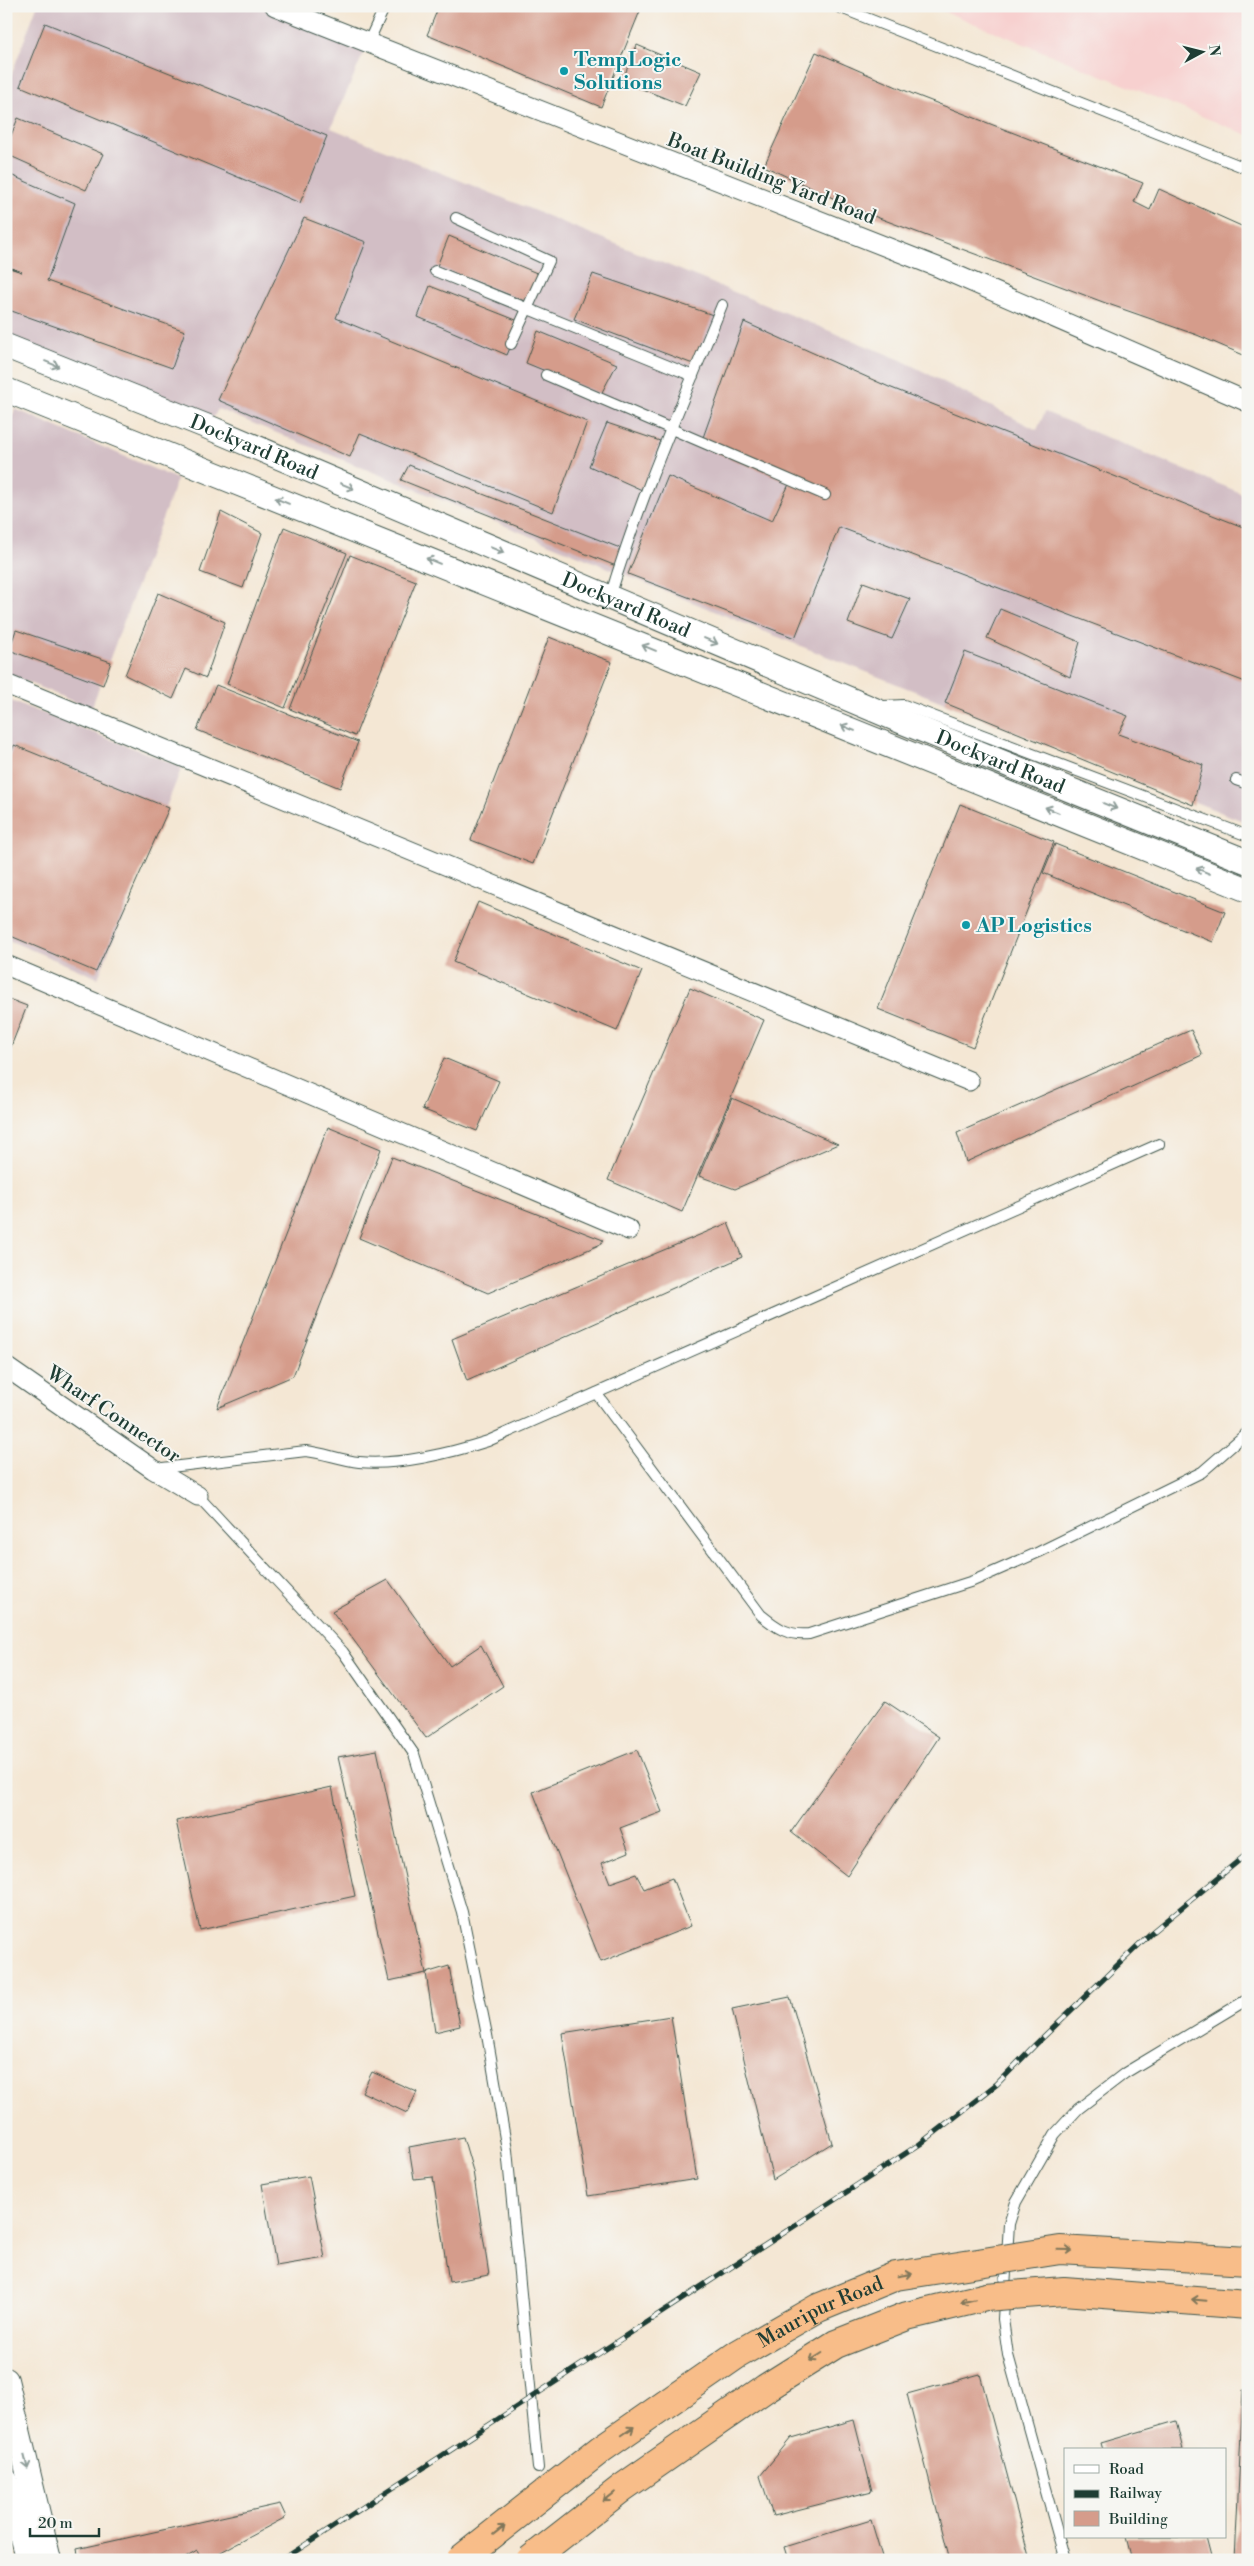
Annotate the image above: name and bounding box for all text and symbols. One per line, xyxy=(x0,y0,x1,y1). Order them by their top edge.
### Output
north arrow xyxy=(1176,28,1226,78)
text: N xyxy=(1204,44,1224,57)
place label: TempLogic Solutions xyxy=(574,48,681,96)
marker: TempLogic Solutions xyxy=(558,65,570,77)
street label: Boat Building Yard Road xyxy=(663,128,880,231)
one-way arrow xyxy=(44,361,59,370)
street label: Dockyard Road xyxy=(186,410,322,487)
one-way arrow xyxy=(339,482,354,492)
one-way arrow xyxy=(275,496,290,505)
one-way arrow xyxy=(489,546,504,555)
one-way arrow xyxy=(426,556,441,566)
street label: Dockyard Road xyxy=(558,568,694,644)
one-way arrow xyxy=(703,637,718,646)
one-way arrow xyxy=(642,643,657,652)
one-way arrow xyxy=(841,723,857,732)
street label: Dockyard Road xyxy=(932,726,1069,801)
one-way arrow xyxy=(1102,802,1117,812)
one-way arrow xyxy=(1045,805,1060,815)
one-way arrow xyxy=(1195,866,1210,875)
place label: AP Logistics xyxy=(975,914,1092,939)
marker: AP Logistics xyxy=(960,919,972,931)
street label: Wharf Connector xyxy=(41,1361,185,1470)
one-way arrow xyxy=(1057,2245,1073,2255)
one-way arrow xyxy=(897,2269,913,2279)
street label: Mauripur Road xyxy=(754,2271,888,2354)
one-way arrow xyxy=(1191,2295,1207,2305)
one-way arrow xyxy=(960,2297,976,2306)
one-way arrow xyxy=(809,2351,823,2362)
one-way arrow xyxy=(620,2426,634,2436)
legend xyxy=(1064,2448,1226,2538)
one-way arrow xyxy=(22,2453,31,2469)
text: Road xyxy=(1109,2460,1144,2479)
text: Railway xyxy=(1109,2484,1163,2503)
one-way arrow xyxy=(603,2492,616,2503)
scale bar xyxy=(30,2506,99,2538)
text: Building xyxy=(1108,2510,1168,2529)
text: 20 m xyxy=(38,2514,73,2533)
one-way arrow xyxy=(492,2524,505,2535)

